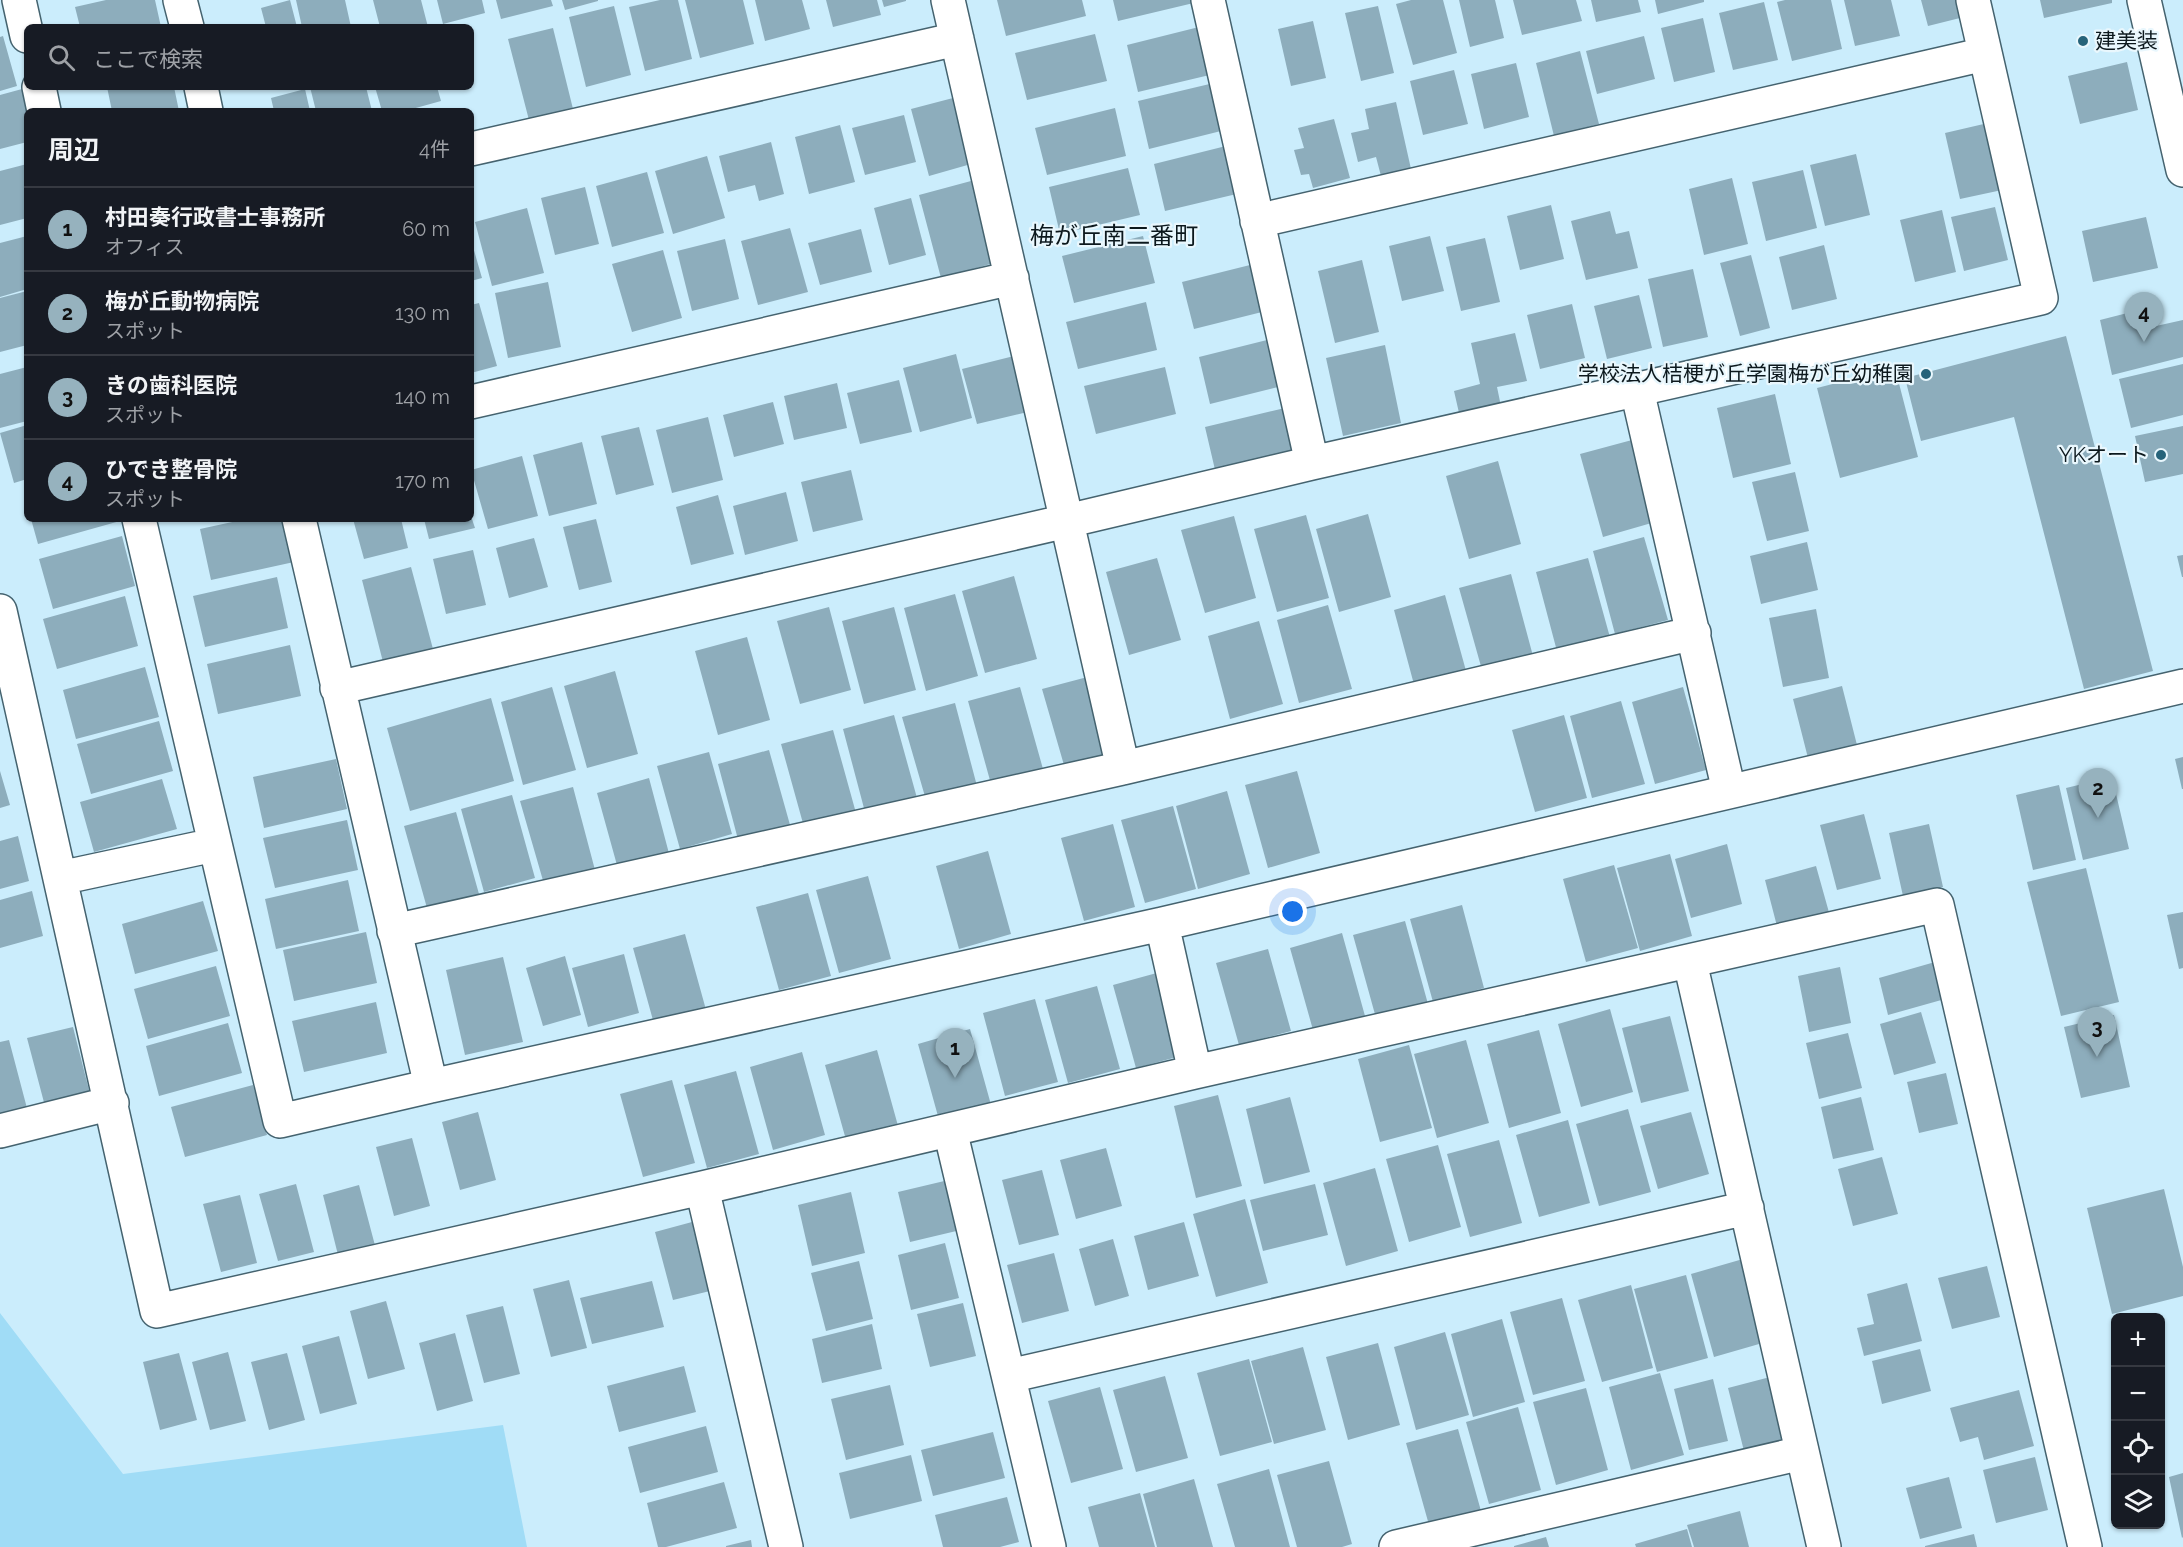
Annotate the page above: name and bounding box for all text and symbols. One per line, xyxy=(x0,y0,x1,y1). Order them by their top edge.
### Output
search box xyxy=(24,24,474,90)
place label: 建美装 xyxy=(2095,28,2158,53)
marker: 建美装 xyxy=(2076,34,2090,48)
icon: search xyxy=(45,41,78,74)
text: ここで検索 xyxy=(93,46,203,72)
text: 周辺 xyxy=(48,135,100,165)
text: 4件 xyxy=(419,137,450,161)
text: 村田奏行政書士事務所 xyxy=(105,204,325,230)
text: 1 xyxy=(63,217,72,241)
text: 60 m xyxy=(402,217,450,241)
district label: 梅が丘南二番町 xyxy=(1030,221,1198,250)
text: オフィス xyxy=(105,235,185,259)
text: 梅が丘動物病院 xyxy=(105,288,259,314)
pin: 4 xyxy=(2124,292,2164,342)
text: 2 xyxy=(62,301,73,325)
text: 130 m xyxy=(395,301,450,325)
text: スポット xyxy=(105,319,185,343)
place label: 学校法人桔梗が丘学園梅が丘幼稚園 xyxy=(1578,361,1914,386)
marker: 学校法人桔梗が丘学園梅が丘幼稚園 xyxy=(1919,367,1933,381)
text: きの歯科医院 xyxy=(105,372,237,398)
text: 3 xyxy=(62,385,73,409)
text: 140 m xyxy=(395,385,450,409)
text: スポット xyxy=(105,403,185,427)
place label: YKオート xyxy=(2059,442,2149,467)
marker: YKオート xyxy=(2154,448,2168,462)
text: ひでき整骨院 xyxy=(105,456,237,482)
text: 4 xyxy=(62,469,73,493)
text: 170 m xyxy=(395,469,450,493)
text: スポット xyxy=(105,487,185,511)
pin: 2 xyxy=(2078,768,2118,818)
your location xyxy=(1278,897,1307,926)
pin: 3 xyxy=(2078,1008,2116,1057)
pin: 1 xyxy=(936,1028,974,1078)
map controls xyxy=(2111,1313,2165,1529)
button: + xyxy=(2111,1313,2165,1367)
button: − xyxy=(2111,1367,2165,1421)
button: locate xyxy=(2111,1421,2165,1475)
button: layers xyxy=(2111,1475,2165,1529)

